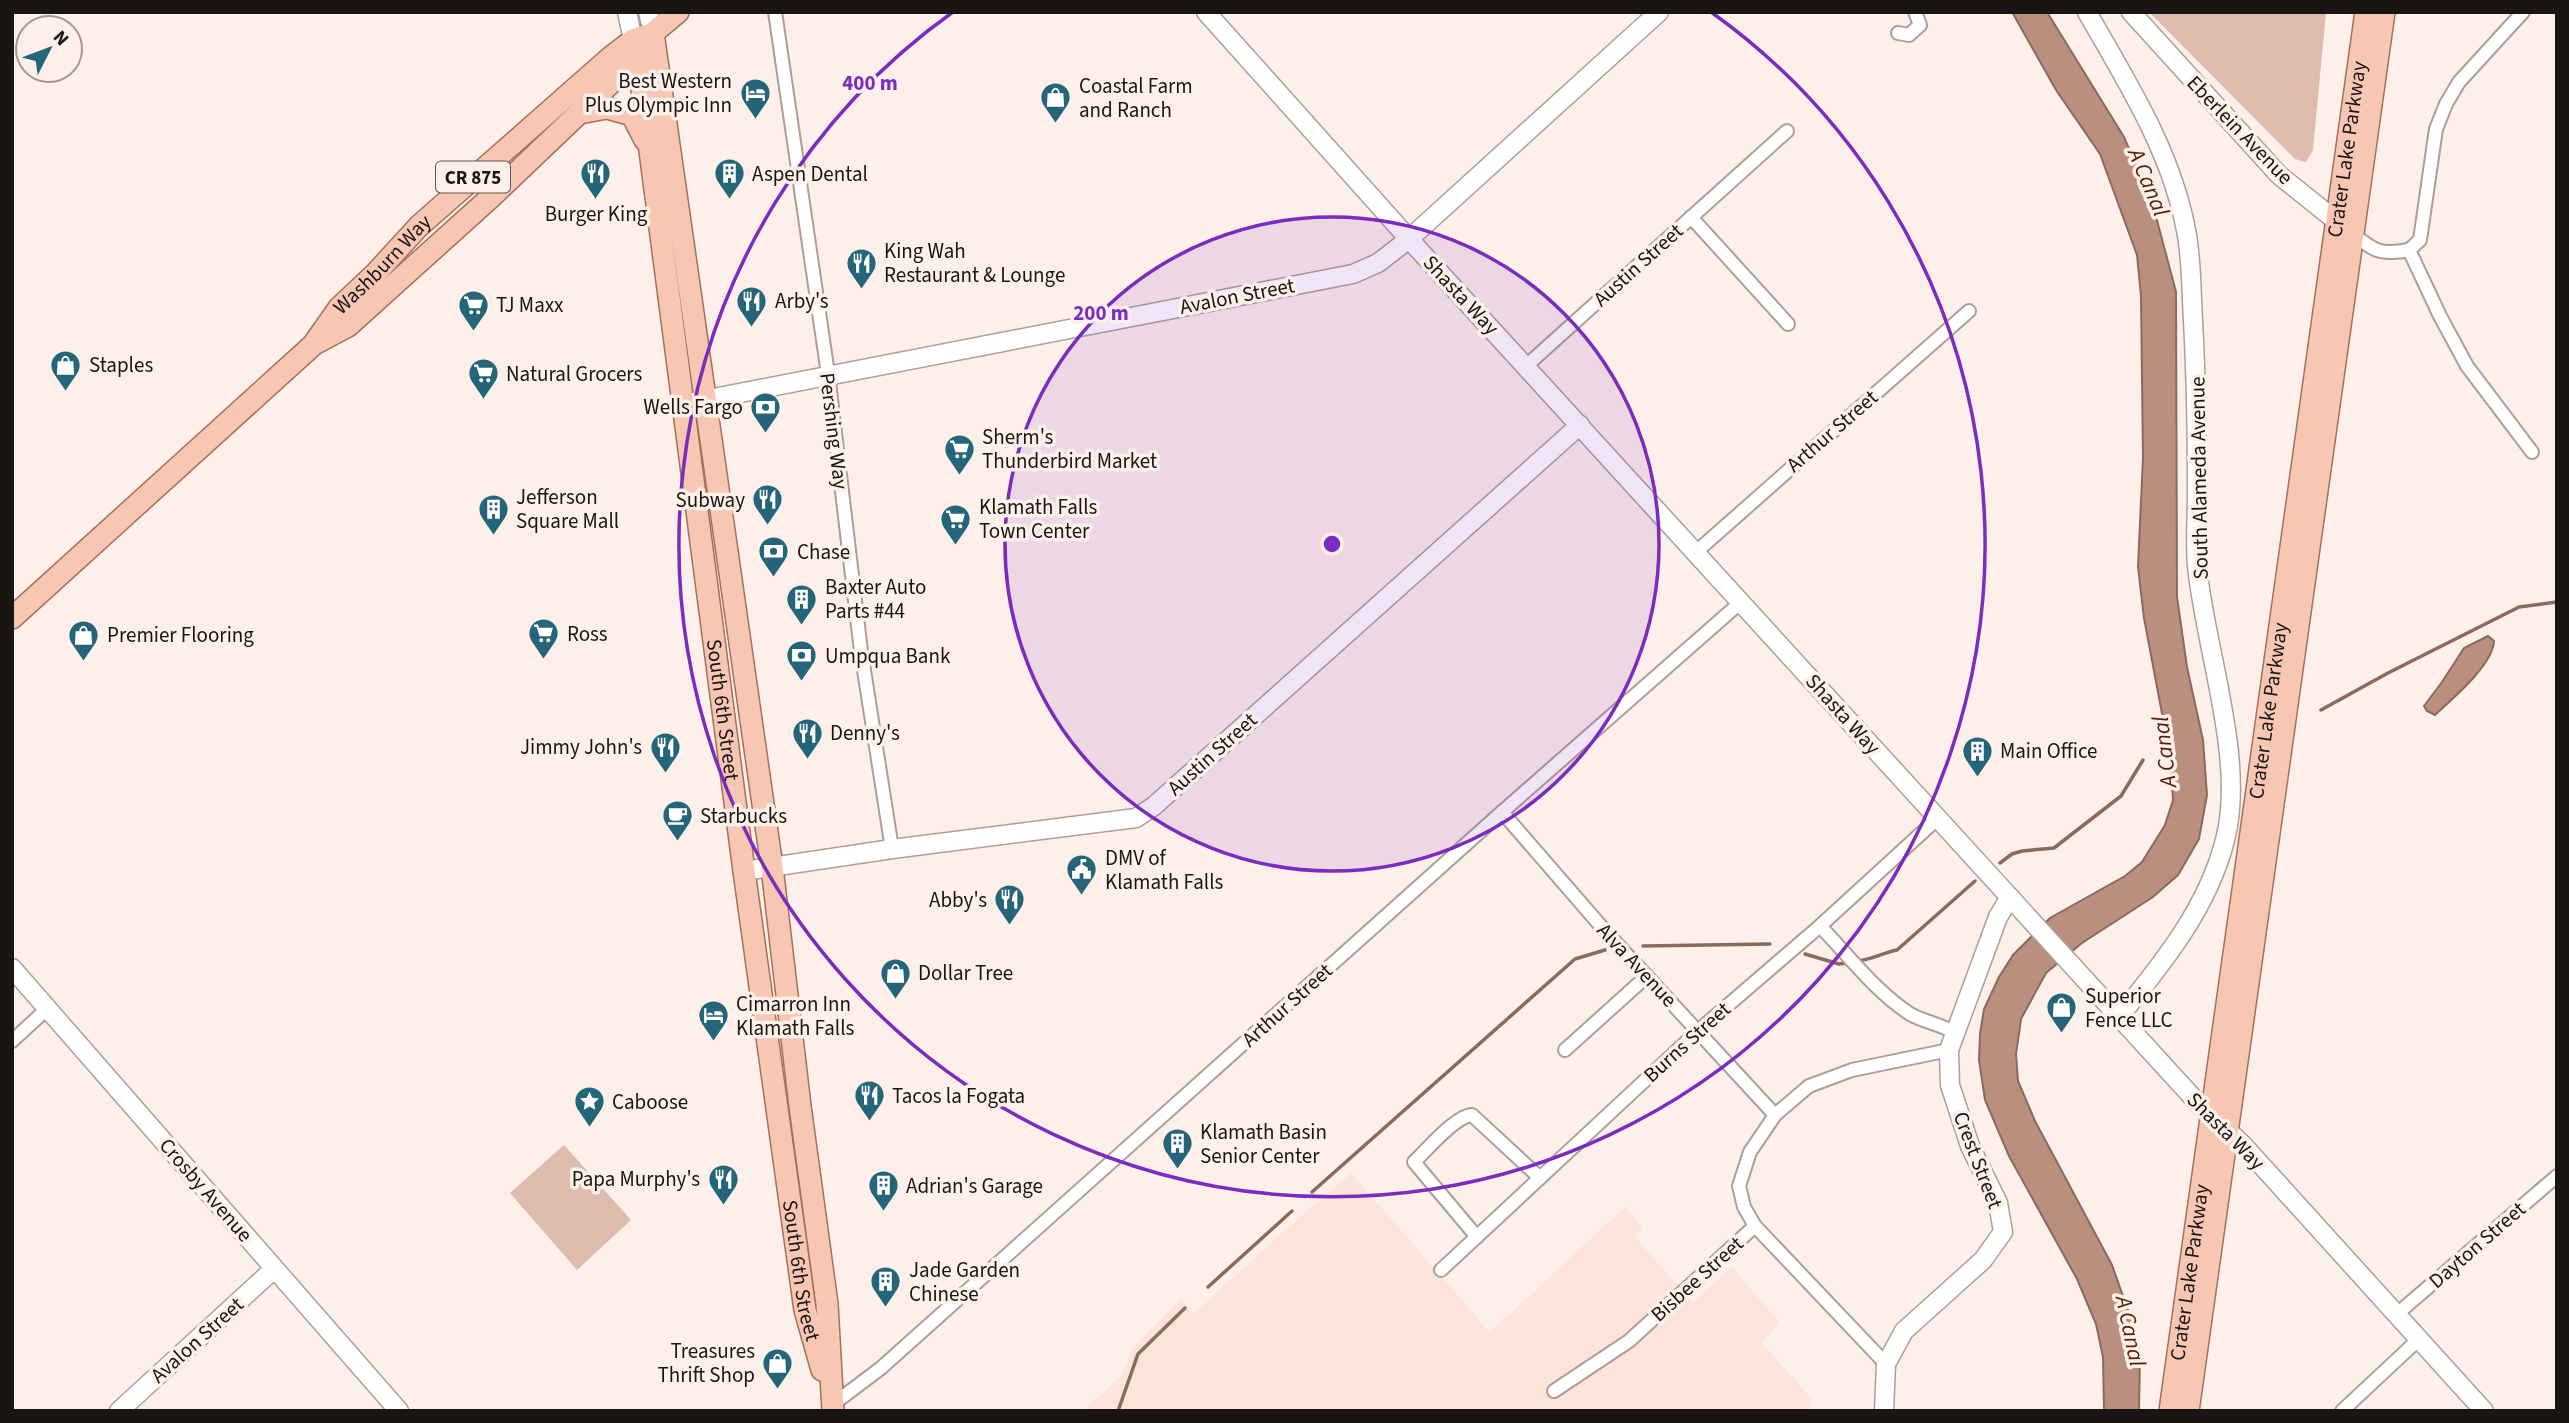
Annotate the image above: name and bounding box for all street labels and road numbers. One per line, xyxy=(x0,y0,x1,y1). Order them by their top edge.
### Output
street label: Crater Lake Parkway xyxy=(2320,59,2374,239)
street label: Eberlein Avenue xyxy=(2180,69,2300,191)
road number: CR 875 xyxy=(436,162,510,192)
street label: Washburn Way xyxy=(326,207,438,321)
street label: Austin Street xyxy=(1586,217,1690,313)
street label: Shasta Way xyxy=(1416,248,1506,342)
street label: Avalon Street xyxy=(1177,270,1297,322)
street label: Pershing Way xyxy=(812,371,856,491)
street label: South Alameda Avenue xyxy=(2182,376,2216,580)
street label: Arthur Street xyxy=(1780,383,1884,479)
street label: Crater Lake Parkway xyxy=(2241,620,2295,801)
street label: South 6th Street xyxy=(699,637,747,783)
street label: Shasta Way xyxy=(1799,667,1888,761)
street label: Austin Street xyxy=(1160,706,1264,802)
street label: Alva Avenue xyxy=(1590,916,1684,1014)
street label: Arthur Street xyxy=(1235,956,1339,1054)
street label: Burns Street xyxy=(1637,995,1737,1089)
street label: Shasta Way xyxy=(2180,1085,2272,1177)
street label: Crest Street xyxy=(1946,1107,2010,1213)
street label: Crosby Avenue xyxy=(152,1131,260,1249)
street label: Crater Lake Parkway xyxy=(2162,1182,2217,1363)
street label: Dayton Street xyxy=(2422,1194,2532,1296)
street label: South 6th Street xyxy=(775,1198,828,1344)
street label: Bisbee Street xyxy=(1644,1229,1750,1329)
street label: Avalon Street xyxy=(144,1290,250,1390)

